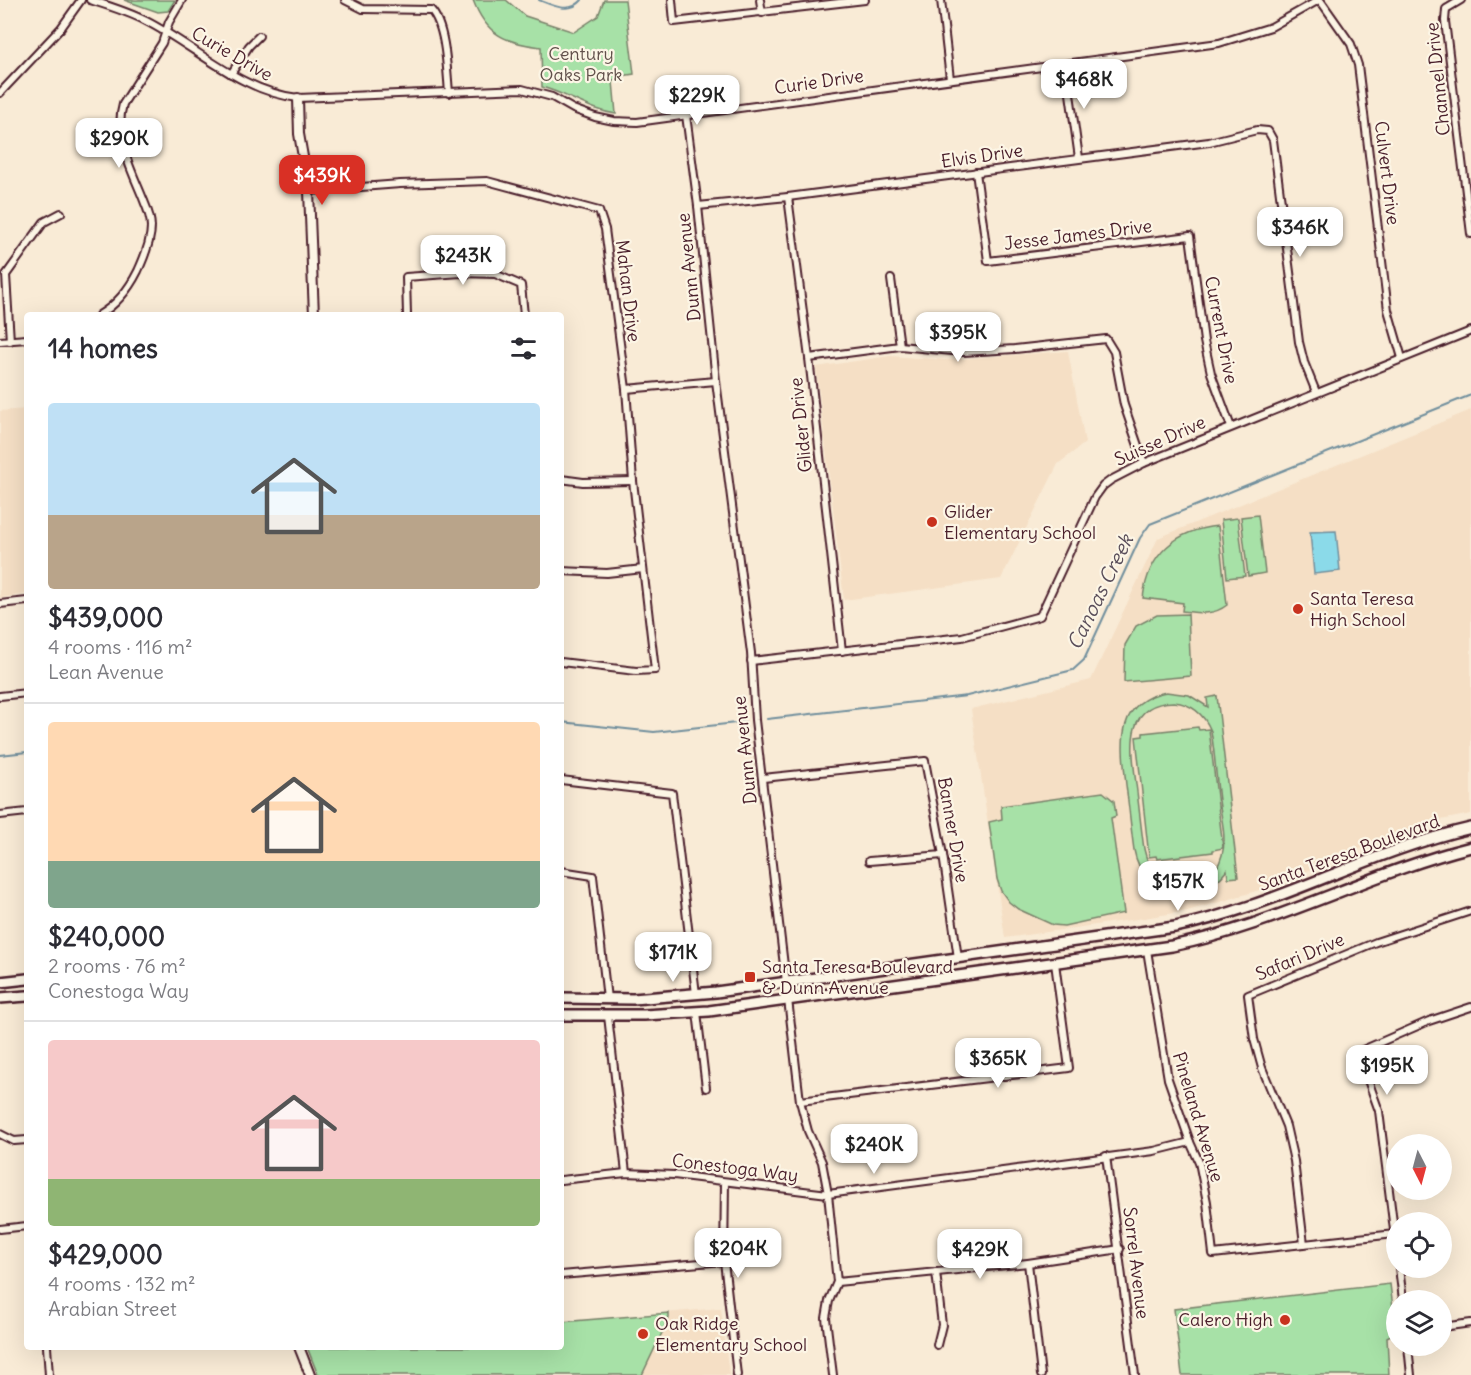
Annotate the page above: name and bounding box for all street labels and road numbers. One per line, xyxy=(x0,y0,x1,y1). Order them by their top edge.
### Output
street label: Curie Drive xyxy=(188,21,277,86)
street label: Channel Drive xyxy=(1420,21,1455,137)
street label: Curie Drive xyxy=(773,64,865,99)
street label: Culvert Drive xyxy=(1370,120,1405,226)
street label: Elvis Drive xyxy=(940,138,1024,173)
street label: Dunn Avenue xyxy=(671,212,706,322)
street label: Jesse James Drive xyxy=(1003,214,1153,255)
street label: Mahan Drive xyxy=(611,239,646,343)
street label: Current Drive xyxy=(1200,274,1243,386)
street label: Glider Drive xyxy=(784,376,817,474)
street label: Suisse Drive xyxy=(1111,410,1209,471)
street label: Dunn Avenue xyxy=(727,695,762,805)
street label: Banner Drive xyxy=(933,775,974,885)
street label: Santa Teresa Boulevard xyxy=(1255,809,1443,896)
street label: Safari Drive xyxy=(1252,928,1348,986)
street label: Pineland Avenue xyxy=(1168,1049,1229,1185)
street label: Conestoga Way xyxy=(671,1148,800,1187)
street label: Sorrel Avenue xyxy=(1118,1206,1155,1320)

